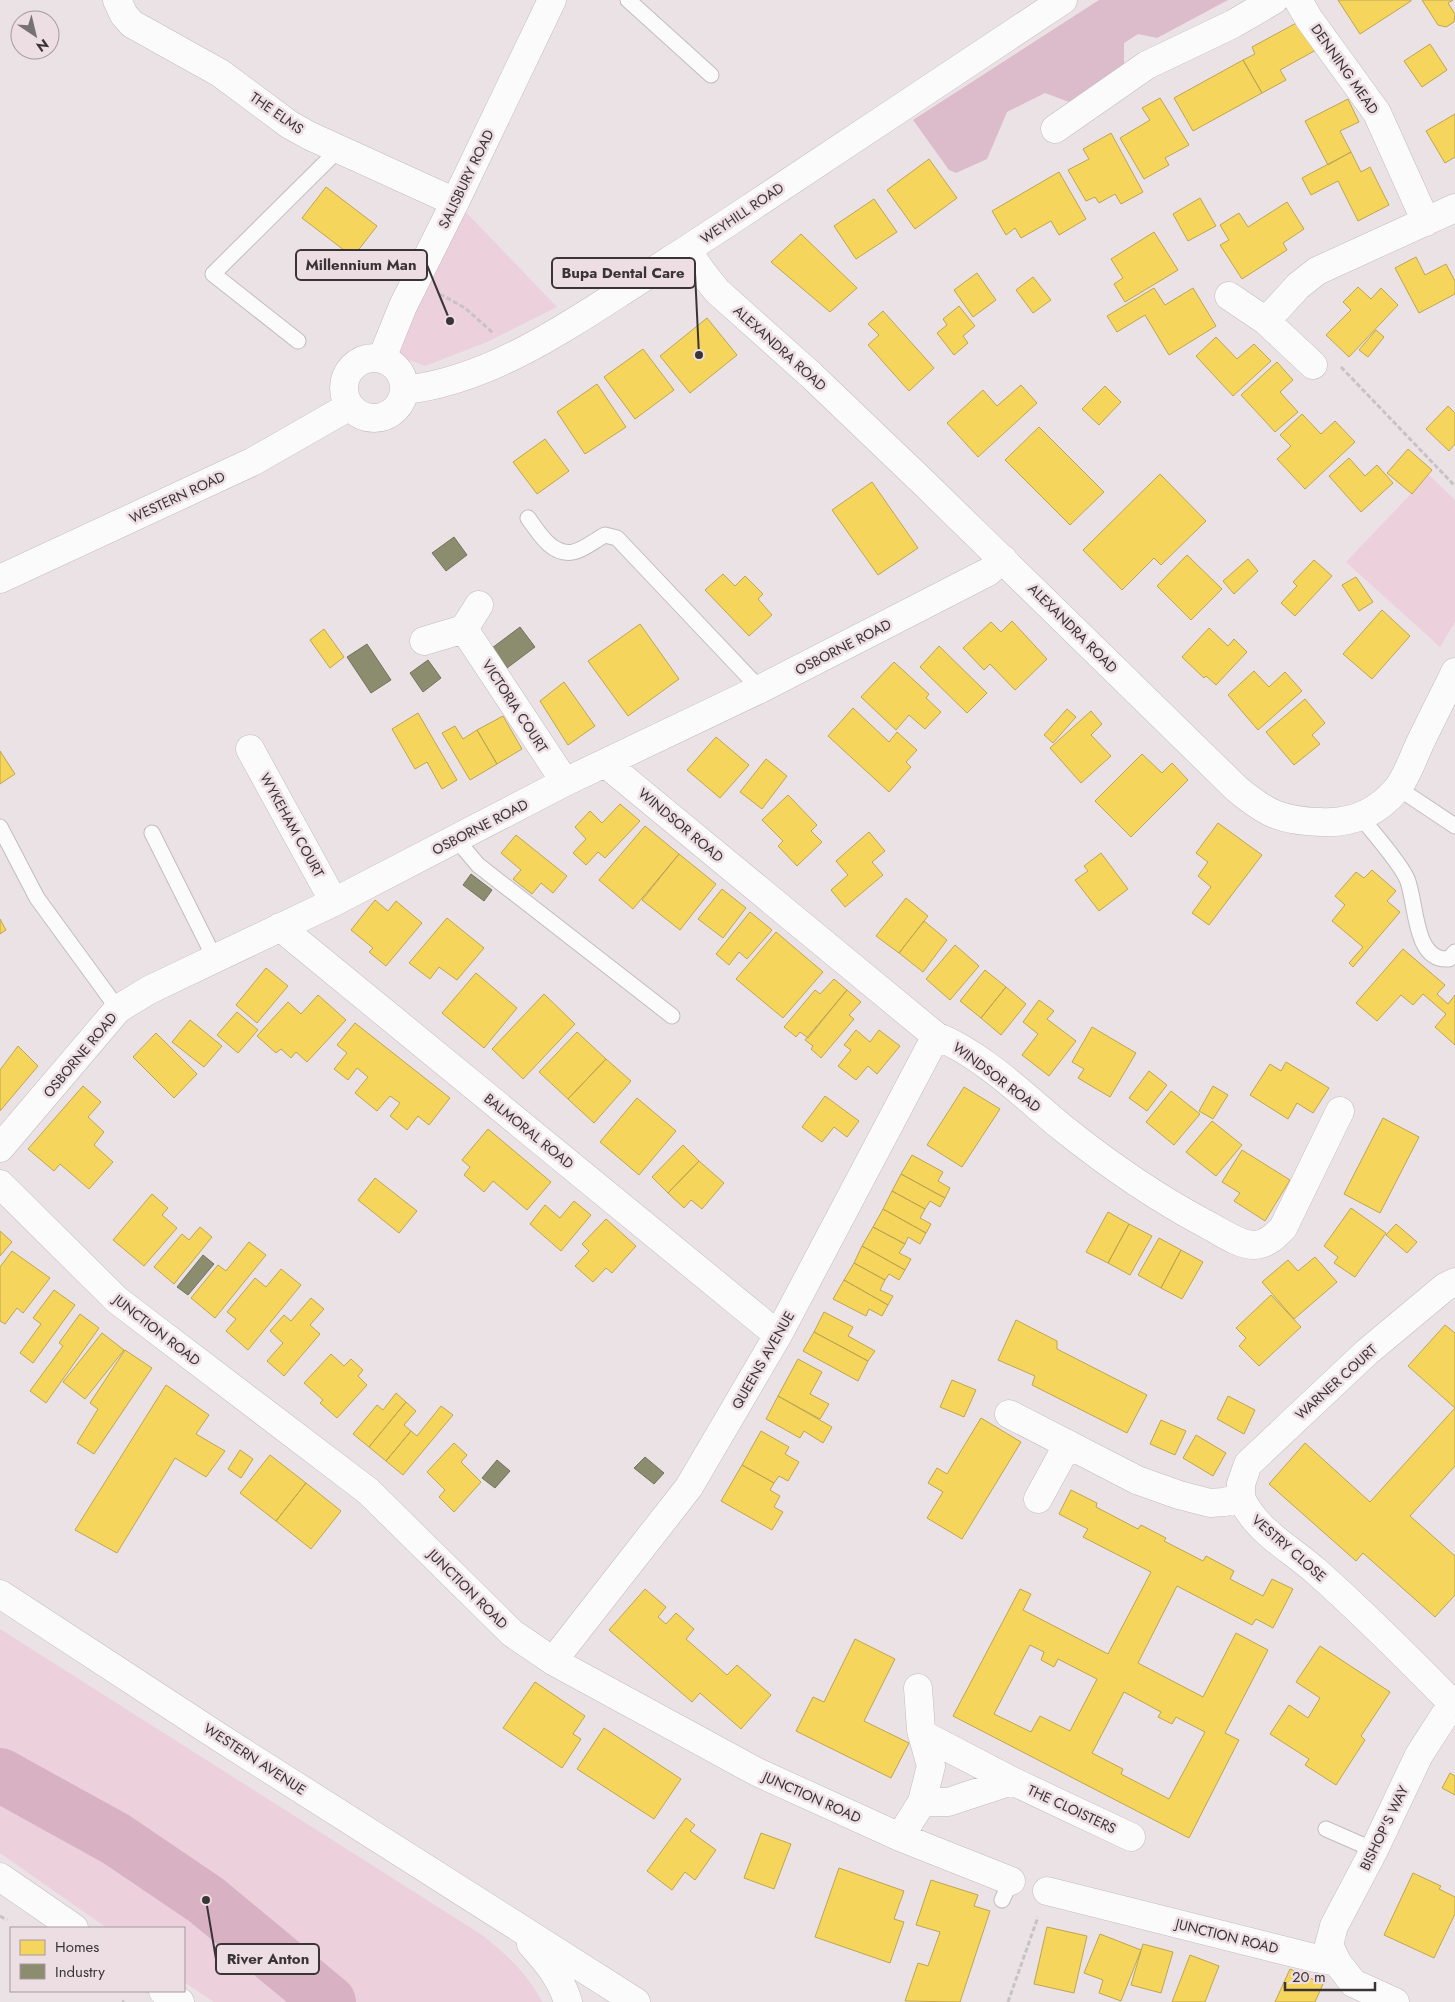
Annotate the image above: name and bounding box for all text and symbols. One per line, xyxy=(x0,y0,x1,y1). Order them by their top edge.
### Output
north arrow xyxy=(10,10,60,60)
street label: DENNING MEAD xyxy=(1306,20,1384,118)
text: N xyxy=(32,34,53,57)
street label: THE ELMS xyxy=(246,87,308,139)
street label: SALISBURY ROAD xyxy=(433,126,499,232)
street label: WEYHILL ROAD xyxy=(696,178,788,248)
callout: Millennium Man xyxy=(296,250,427,280)
text: Millennium Man xyxy=(305,254,417,276)
callout: Bupa Dental Care xyxy=(552,258,695,288)
text: Bupa Dental Care xyxy=(561,262,685,284)
street label: ALEXANDRA ROAD xyxy=(729,301,831,395)
street label: WESTERN ROAD xyxy=(126,466,228,528)
street label: ALEXANDRA ROAD xyxy=(1024,579,1122,677)
street label: OSBORNE ROAD xyxy=(791,614,895,680)
street label: VICTORIA COURT xyxy=(477,656,553,757)
street label: WYKEHAM COURT xyxy=(255,769,329,881)
street label: WINDSOR ROAD xyxy=(634,783,728,867)
street label: OSBORNE ROAD xyxy=(428,794,532,860)
street label: OSBORNE ROAD xyxy=(38,1008,122,1102)
street label: WINDSOR ROAD xyxy=(949,1037,1045,1117)
street label: BALMORAL ROAD xyxy=(480,1088,578,1174)
street label: JUNCTION ROAD xyxy=(108,1288,205,1370)
street label: QUEENS AVENUE xyxy=(727,1307,799,1413)
street label: WARNER COURT xyxy=(1291,1339,1382,1424)
street label: VESTRY CLOSE xyxy=(1247,1510,1331,1586)
street label: JUNCTION ROAD xyxy=(422,1543,512,1633)
street label: WESTERN AVENUE xyxy=(200,1718,310,1800)
street label: JUNCTION ROAD xyxy=(758,1766,864,1828)
street label: THE CLOISTERS xyxy=(1024,1780,1120,1838)
street label: BISHOP'S WAY xyxy=(1355,1782,1413,1874)
street label: JUNCTION ROAD xyxy=(1171,1913,1281,1958)
legend xyxy=(10,1927,185,1992)
text: Homes xyxy=(55,1936,99,1958)
callout: River Anton xyxy=(216,1944,319,1974)
text: River Anton xyxy=(227,1948,309,1970)
scale bar xyxy=(1285,1960,1375,1992)
text: Industry xyxy=(55,1961,105,1983)
text: 20 m xyxy=(1292,1966,1326,1988)

